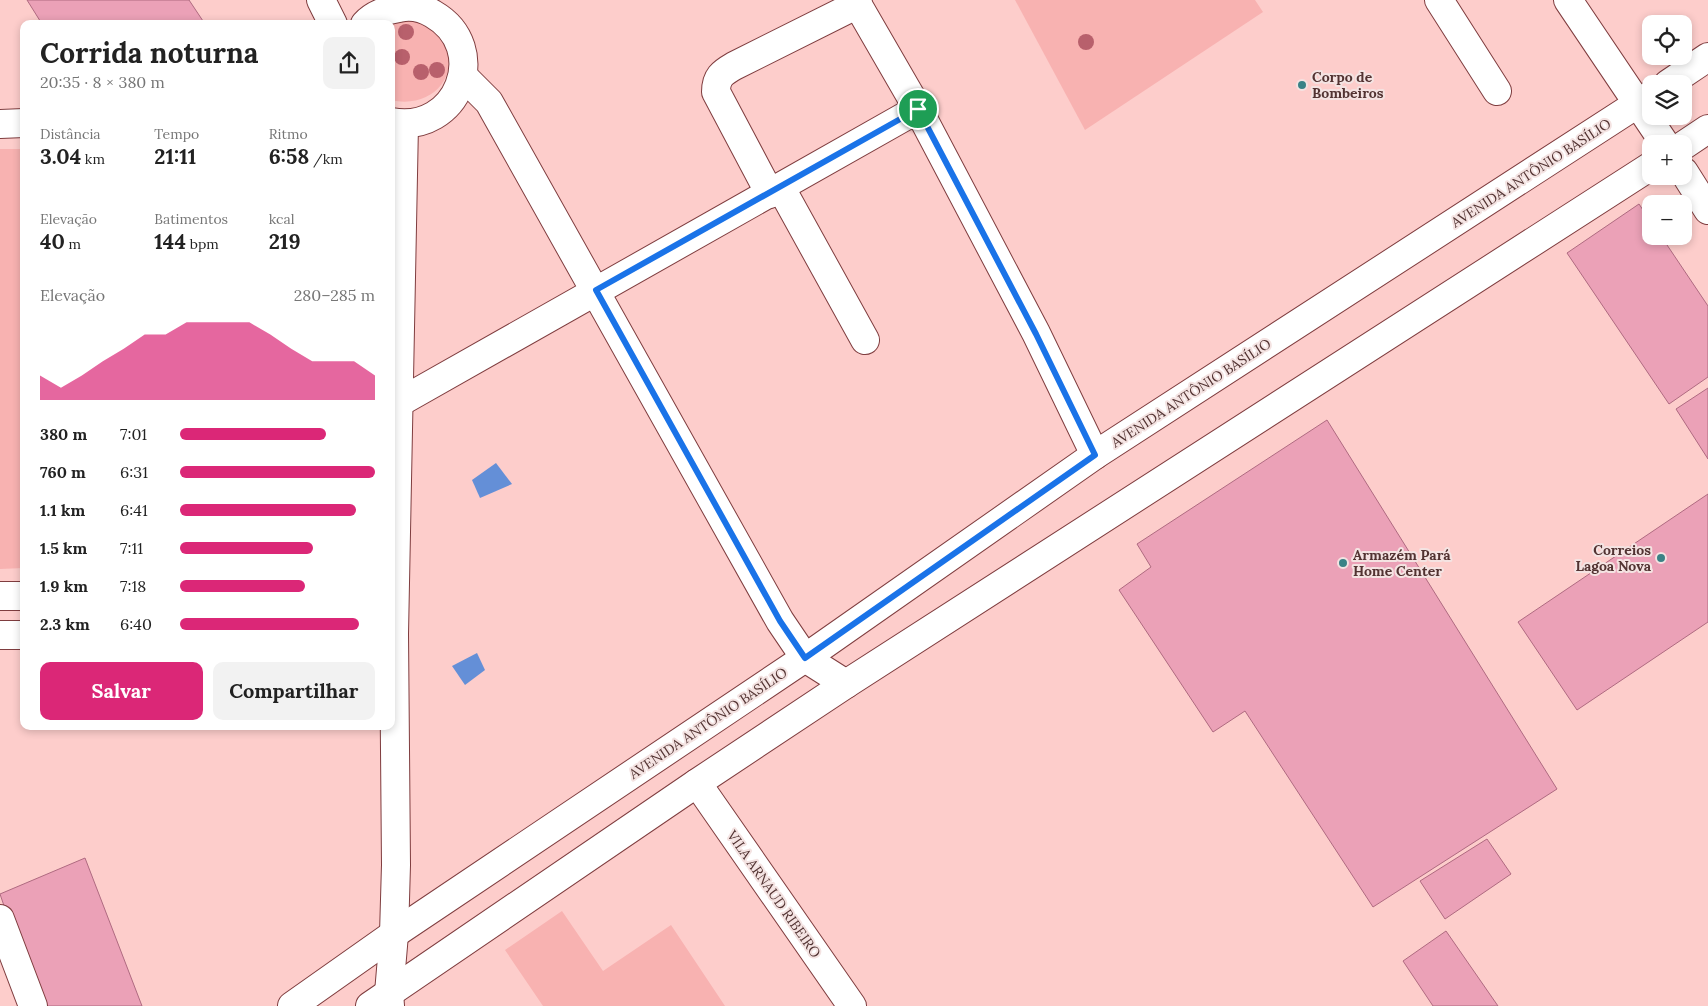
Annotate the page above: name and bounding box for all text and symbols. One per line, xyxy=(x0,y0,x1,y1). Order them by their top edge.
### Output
map controls xyxy=(1642,15,1692,245)
button: locate xyxy=(1642,15,1692,65)
text: Corrida noturna xyxy=(40,35,258,71)
button: share xyxy=(323,37,375,89)
place label: Corpo de Bombeiros xyxy=(1312,68,1384,102)
text: 20:35 · 8 × 380 m xyxy=(40,72,165,92)
button: layers xyxy=(1642,75,1692,125)
marker: Corpo de Bombeiros xyxy=(1296,79,1308,91)
pin xyxy=(897,88,939,130)
icon: arrive xyxy=(904,95,932,123)
street label: AVENIDA ANTÔNIO BASÍLIO xyxy=(1447,115,1614,232)
text: Distância xyxy=(40,125,101,143)
text: Tempo xyxy=(154,125,199,143)
text: Ritmo xyxy=(269,125,308,143)
button: + xyxy=(1642,135,1692,185)
text: 3.04 xyxy=(40,143,81,170)
text: 21:11 xyxy=(154,143,196,170)
text: 6:58 xyxy=(269,143,309,170)
text: km xyxy=(81,150,105,168)
text: /km xyxy=(309,150,343,168)
button: − xyxy=(1642,195,1692,245)
text: Elevação xyxy=(40,210,97,228)
text: Batimentos xyxy=(154,210,228,228)
text: kcal xyxy=(269,210,295,228)
text: 40 xyxy=(40,228,65,255)
text: 144 xyxy=(154,228,186,255)
text: 219 xyxy=(269,228,300,255)
text: m xyxy=(65,235,81,253)
text: bpm xyxy=(186,235,219,253)
text: Elevação xyxy=(40,285,105,305)
text: 280–285 m xyxy=(294,285,375,305)
street label: AVENIDA ANTÔNIO BASÍLIO xyxy=(1107,335,1274,452)
text: 380 m xyxy=(40,424,87,444)
text: 7:01 xyxy=(120,424,147,444)
text: 760 m xyxy=(40,462,86,482)
text: 6:31 xyxy=(120,462,148,482)
text: 1.1 km xyxy=(40,500,85,520)
text: 6:41 xyxy=(120,500,148,520)
text: 1.5 km xyxy=(40,538,87,558)
text: 7:11 xyxy=(120,538,143,558)
place label: Correios Lagoa Nova xyxy=(1575,541,1652,575)
place label: Armazém Pará Home Center xyxy=(1353,546,1451,580)
marker: Correios Lagoa Nova xyxy=(1655,552,1667,564)
marker: Armazém Pará Home Center xyxy=(1337,557,1349,569)
text: 1.9 km xyxy=(40,576,88,596)
text: 7:18 xyxy=(120,576,146,596)
text: 2.3 km xyxy=(40,614,90,634)
text: 6:40 xyxy=(120,614,152,634)
button: Salvar xyxy=(40,662,203,720)
button: Compartilhar xyxy=(213,662,375,720)
street label: AVENIDA ANTÔNIO BASÍLIO xyxy=(625,663,791,783)
street label: VILA ARNAUD RIBEIRO xyxy=(723,826,825,961)

